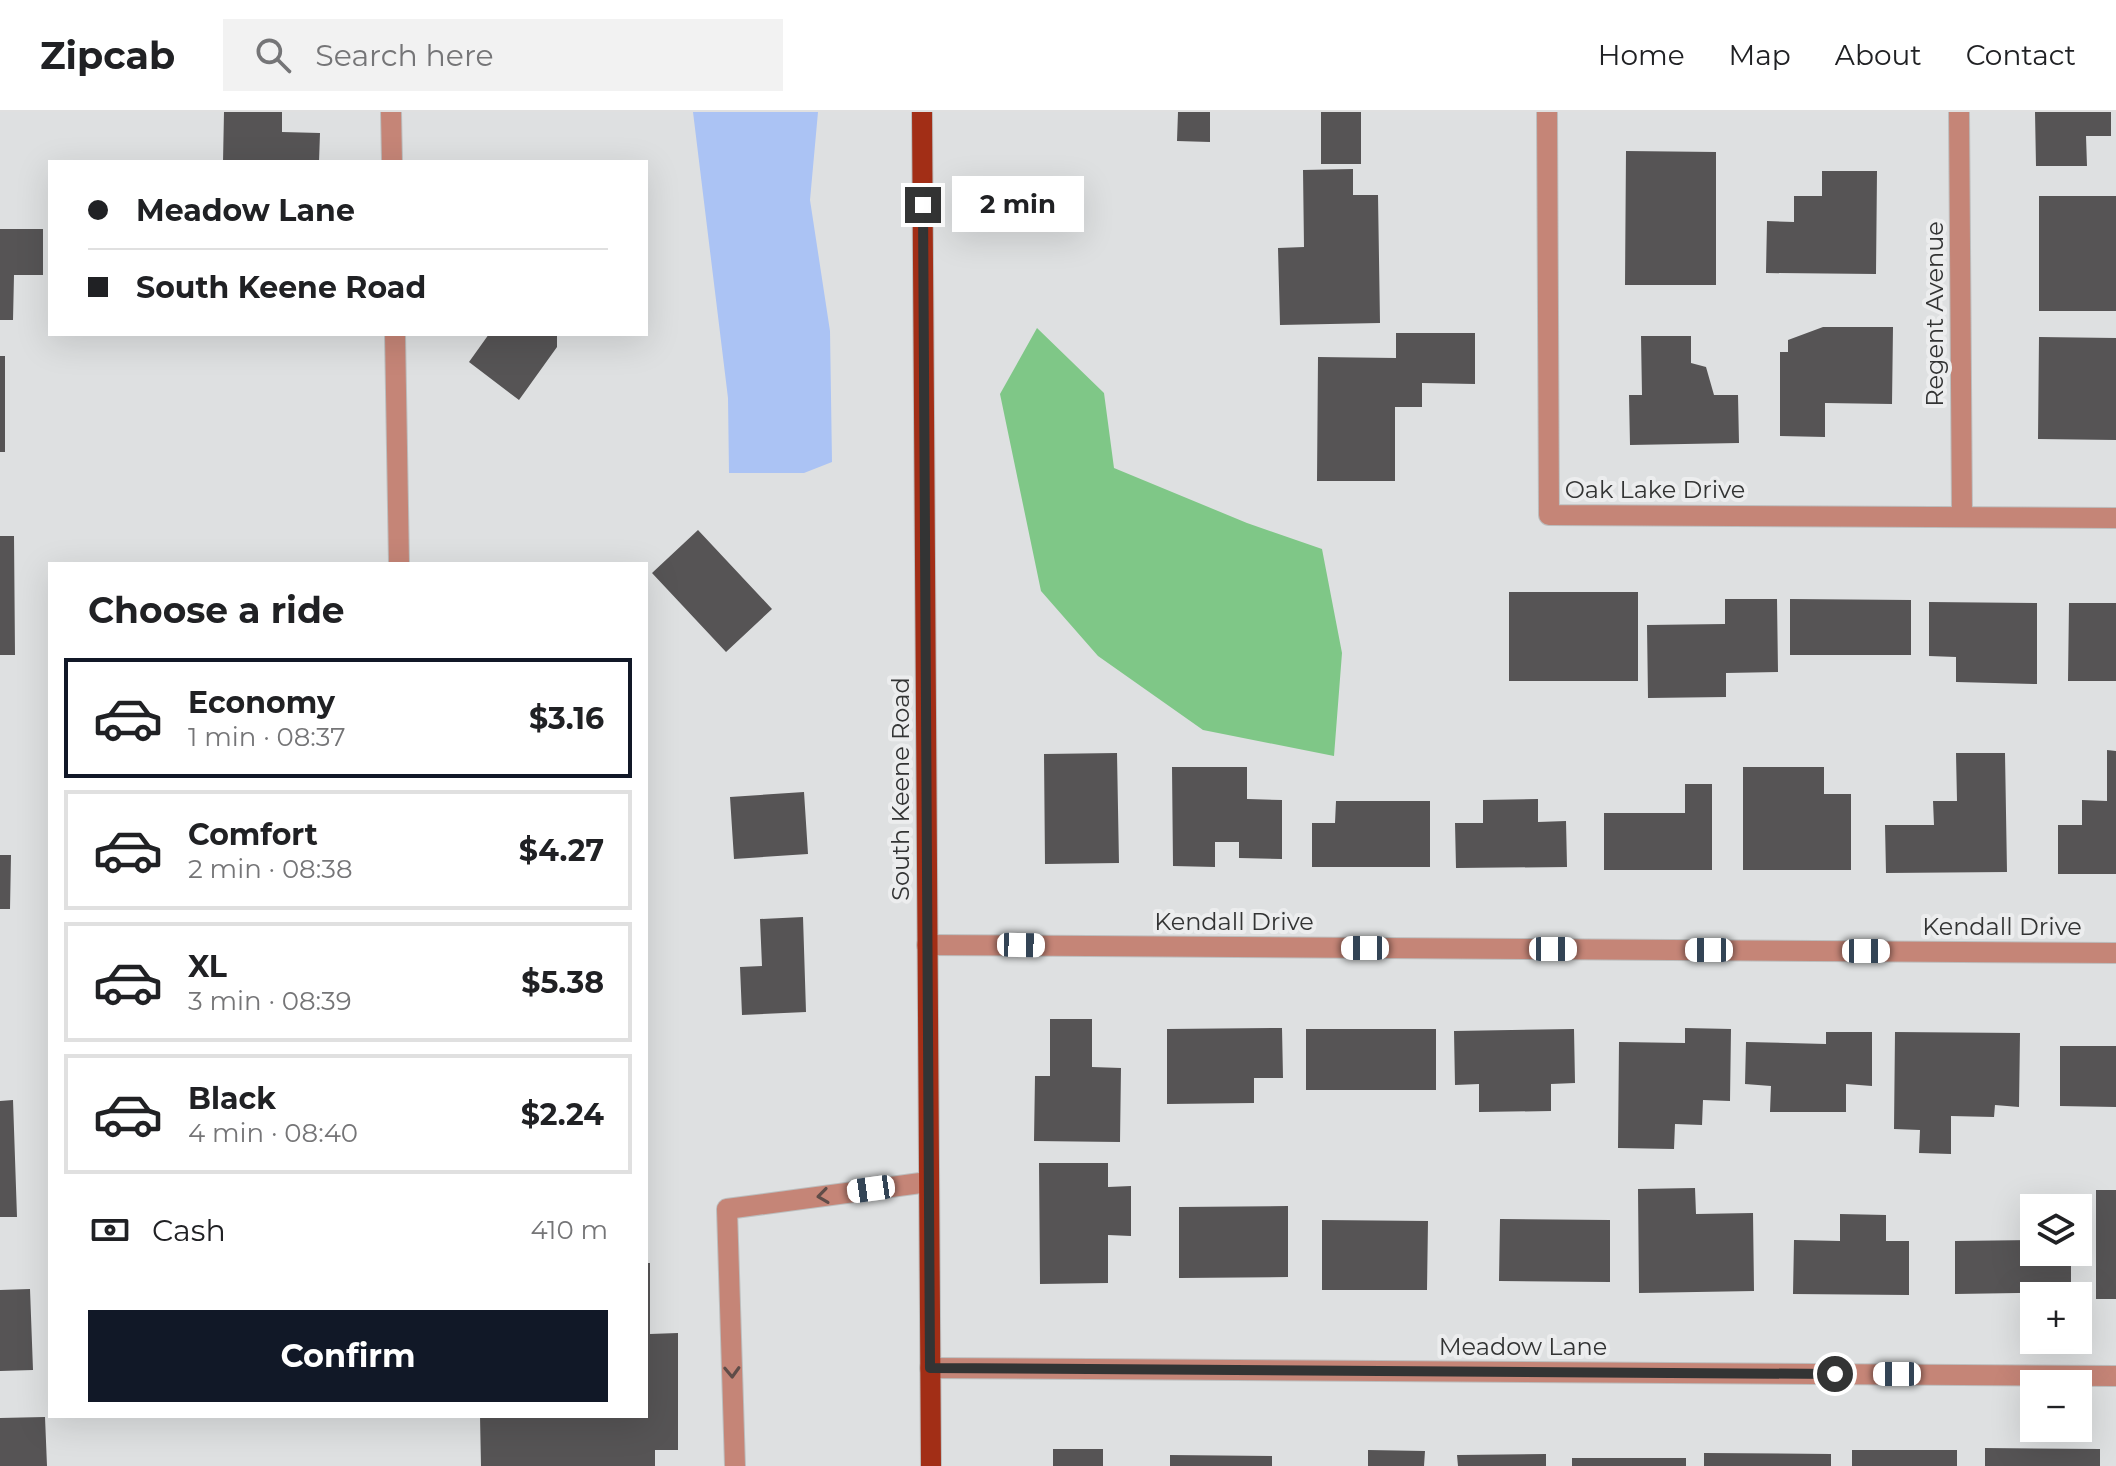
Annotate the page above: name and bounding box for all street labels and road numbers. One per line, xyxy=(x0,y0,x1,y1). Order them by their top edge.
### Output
street label: Regent Avenue xyxy=(1920,221,1949,407)
street label: Oak Lake Drive xyxy=(1565,475,1745,504)
street label: South Keene Road xyxy=(886,677,915,901)
street label: Kendall Drive xyxy=(1154,907,1314,936)
street label: Kendall Drive xyxy=(1922,912,2082,941)
street label: Meadow Lane xyxy=(1439,1332,1607,1361)

